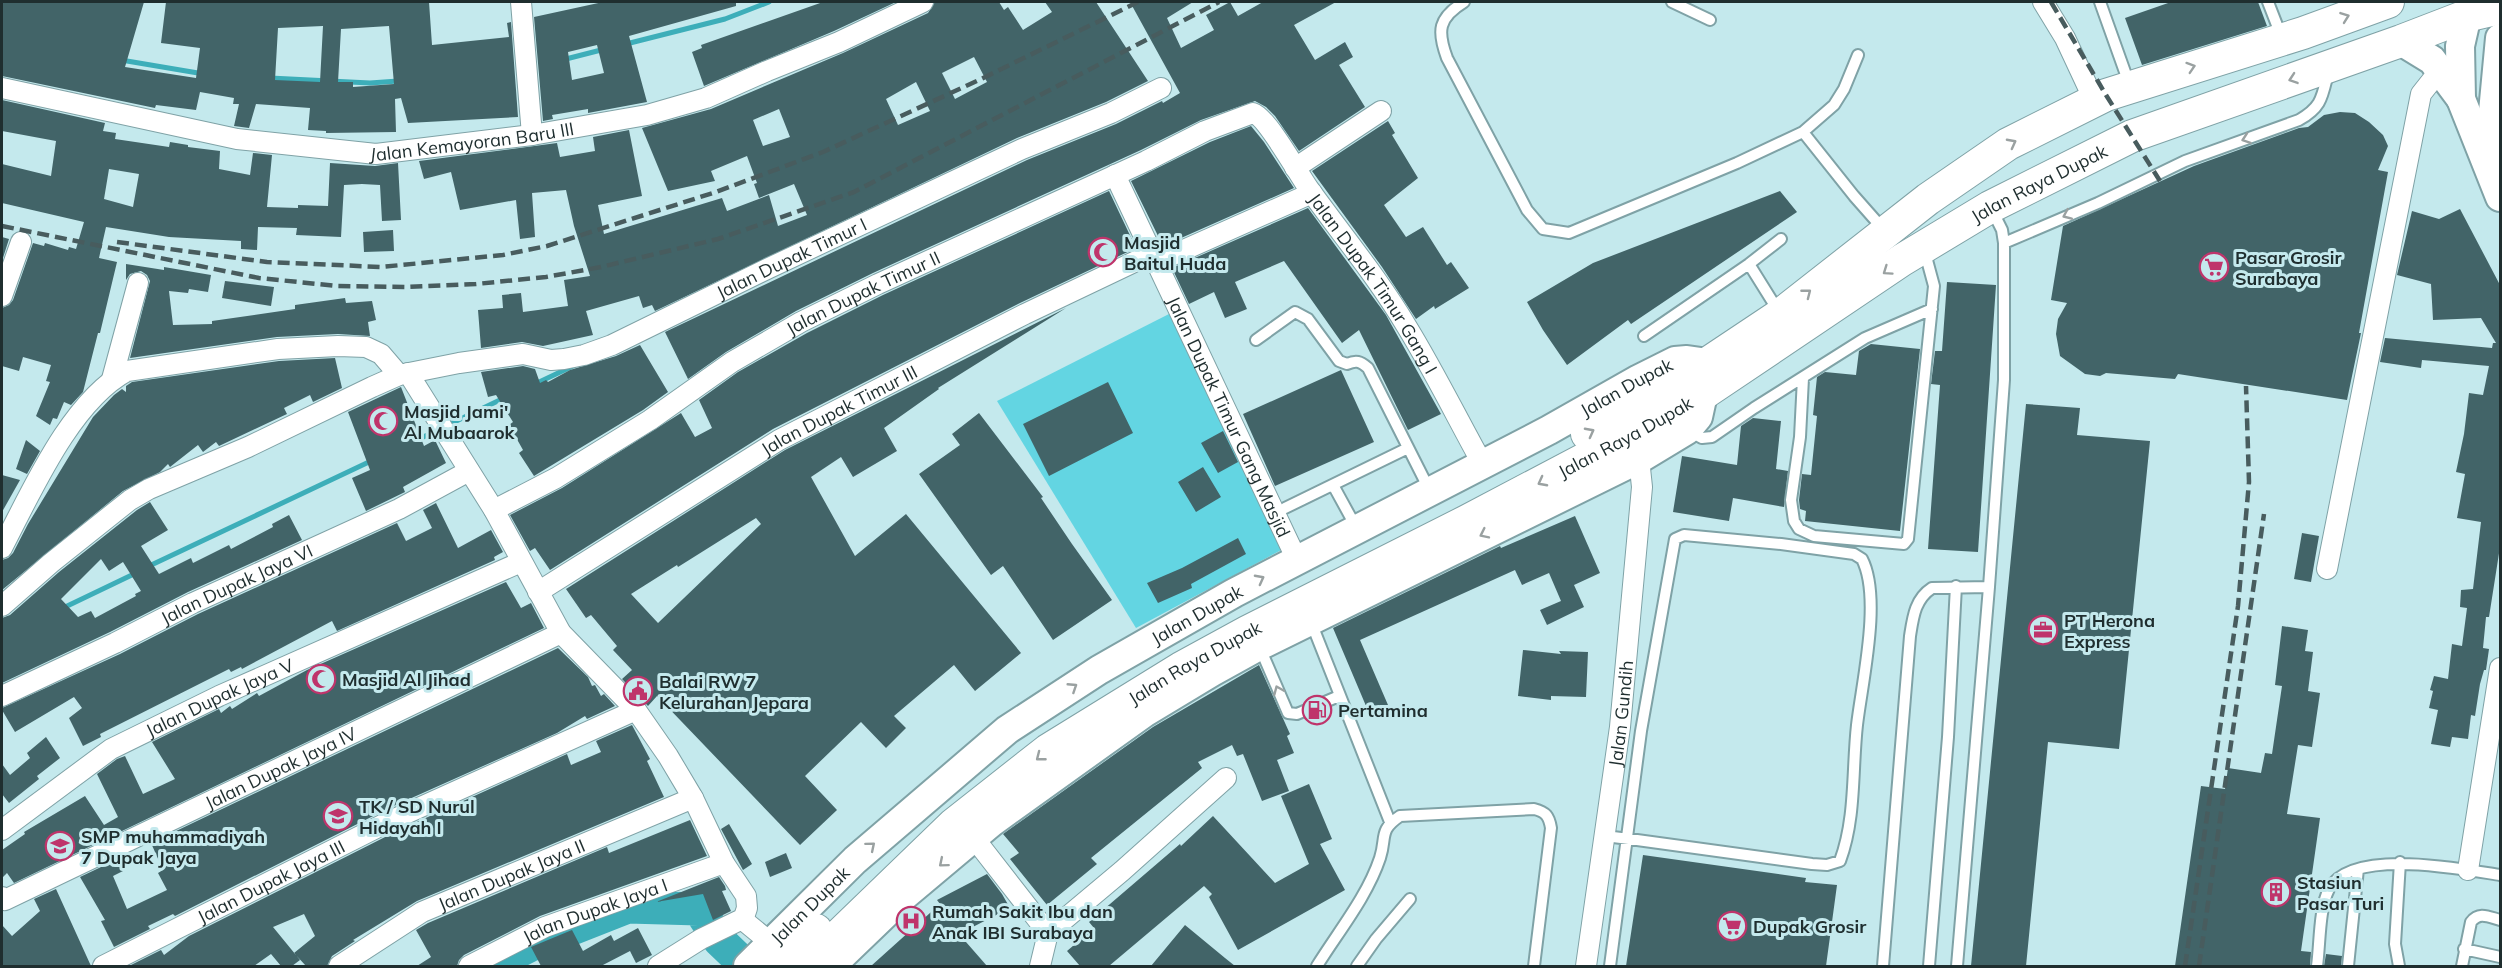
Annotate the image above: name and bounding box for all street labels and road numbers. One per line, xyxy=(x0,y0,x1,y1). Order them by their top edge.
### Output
street label: Jalan Kemayoran Baru III xyxy=(369,116,576,165)
street label: Jalan Raya Dupak xyxy=(1967,139,2112,227)
street label: Jalan Dupak Timur Gang I xyxy=(1304,188,1443,378)
street label: Jalan Dupak Timur I xyxy=(712,212,870,304)
street label: Jalan Dupak Timur II xyxy=(782,246,944,340)
street label: Jalan Dupak Timur Gang Masjid xyxy=(1162,292,1296,541)
street label: Jalan Dupak xyxy=(1576,352,1677,422)
street label: Jalan Dupak Timur III xyxy=(756,360,921,460)
street label: Jalan Raya Dupak xyxy=(1554,391,1697,483)
street label: Jalan Dupak Jaya VI xyxy=(156,538,316,629)
street label: Jalan Dupak xyxy=(1147,579,1247,649)
street label: Jalan Raya Dupak xyxy=(1124,615,1266,709)
street label: Jalan Dupak Jaya V xyxy=(142,653,297,742)
street label: Jalan Gundih xyxy=(1603,659,1638,768)
street label: Jalan Dupak Jaya IV xyxy=(201,721,361,814)
street label: Jalan Dupak Jaya II xyxy=(434,833,588,916)
street label: Jalan Dupak Jaya III xyxy=(193,834,348,928)
street label: Jalan Dupak xyxy=(766,860,855,949)
street label: Jalan Dupak Jaya I xyxy=(519,873,670,948)

